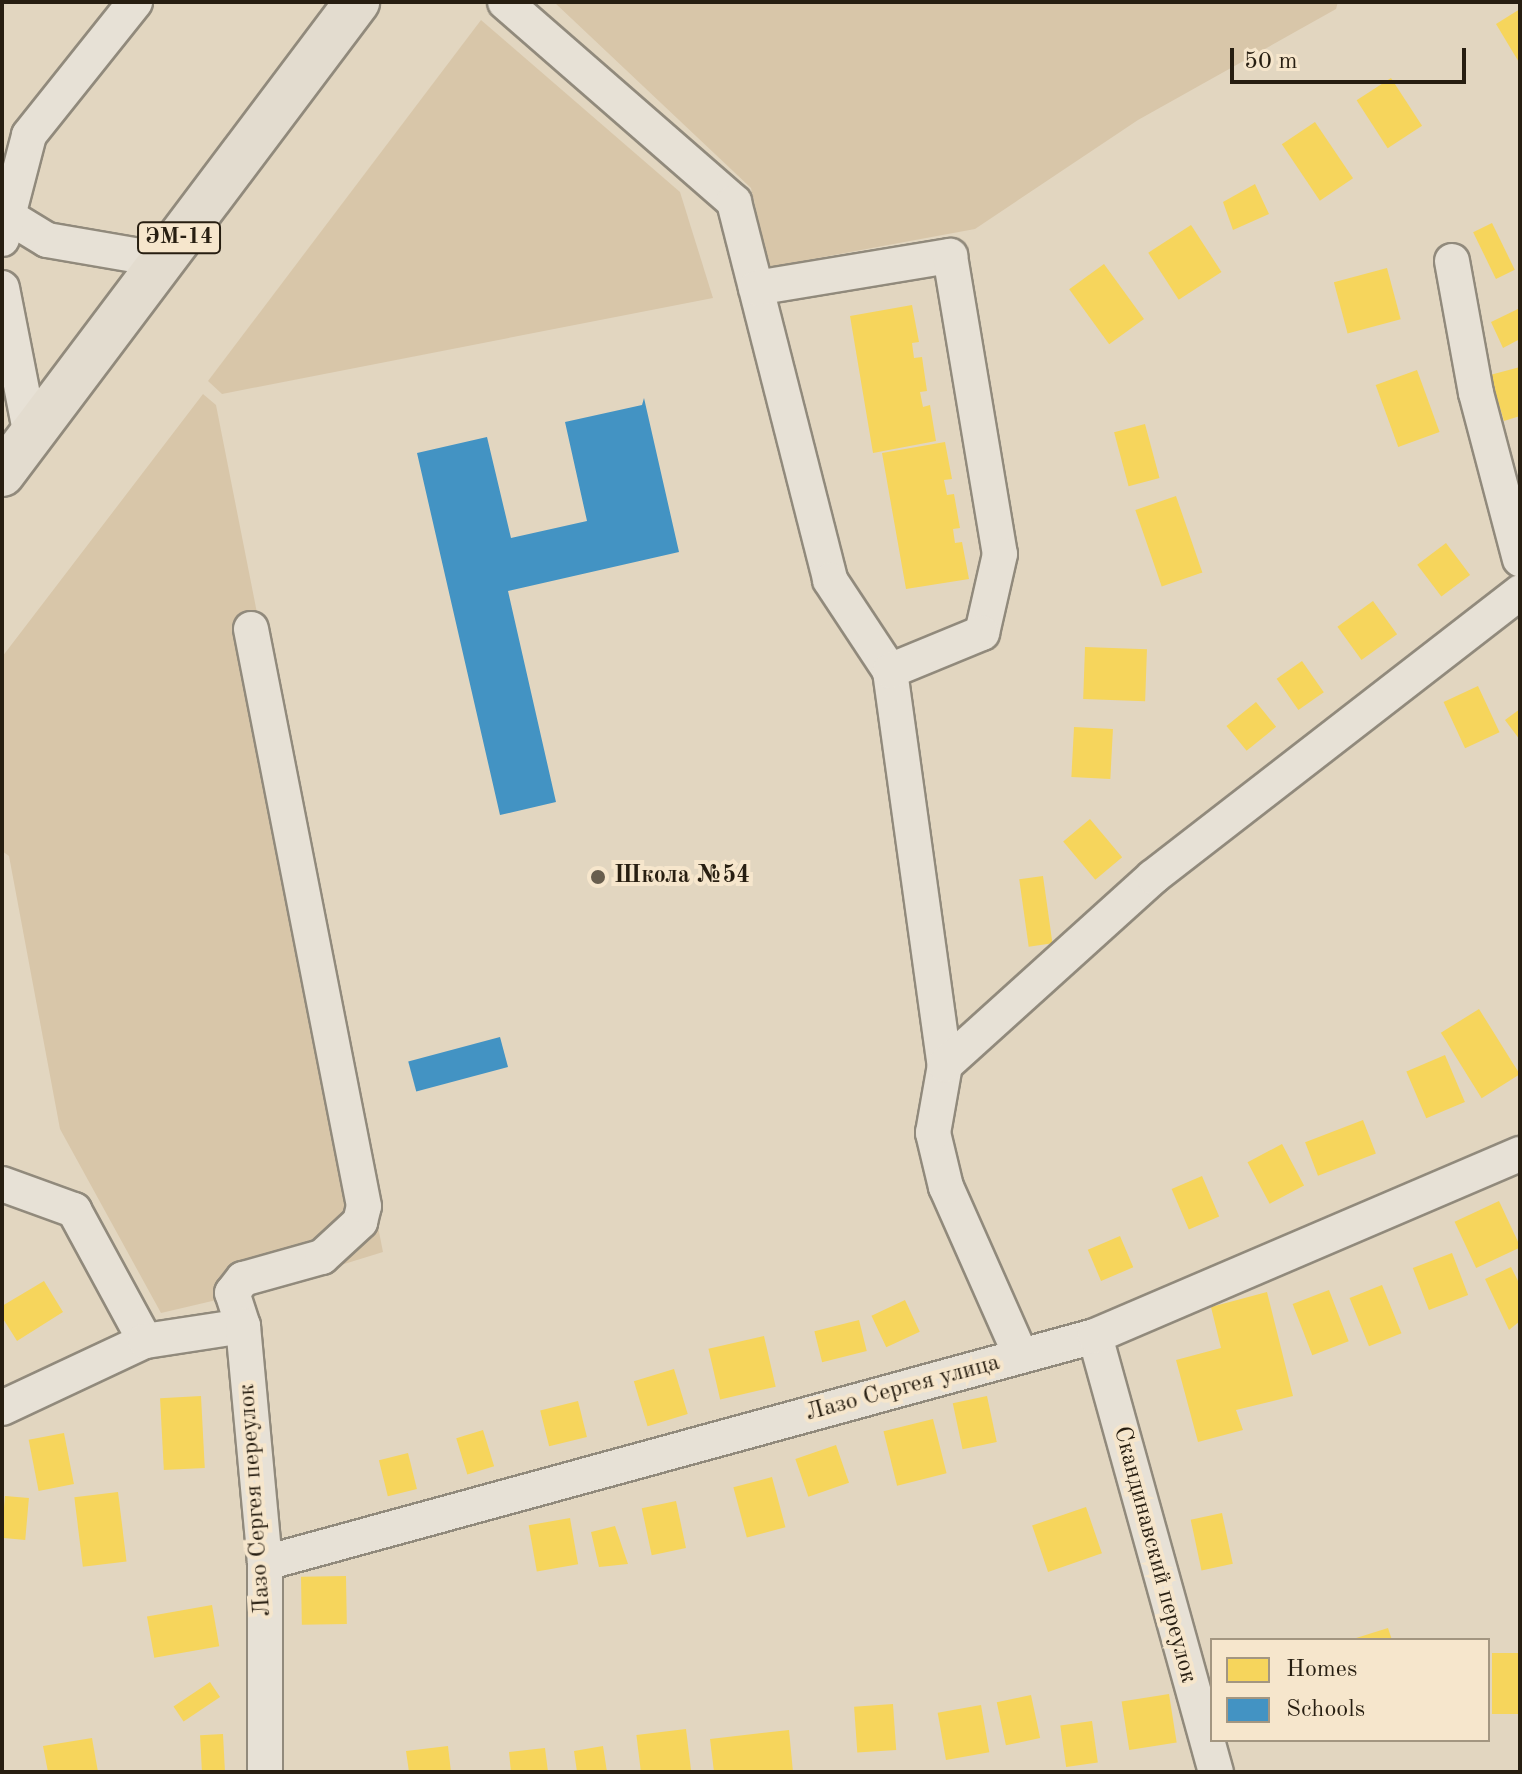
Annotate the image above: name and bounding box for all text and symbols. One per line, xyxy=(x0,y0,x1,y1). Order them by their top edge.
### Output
scale bar xyxy=(1234,32,1470,82)
text: 50 m xyxy=(1244,50,1298,74)
road number: ЭМ-14 xyxy=(137,220,221,256)
place label: Школа №54 xyxy=(614,863,750,891)
marker: Школа №54 xyxy=(589,868,607,886)
street label: Лазо Сергея улица xyxy=(803,1349,1003,1429)
street label: Лазо Сергея переулок xyxy=(233,1382,279,1618)
street label: Скандинавский переулок xyxy=(1106,1424,1202,1686)
legend xyxy=(1210,1638,1490,1742)
text: Homes xyxy=(1286,1658,1357,1682)
text: Schools xyxy=(1286,1698,1365,1722)

